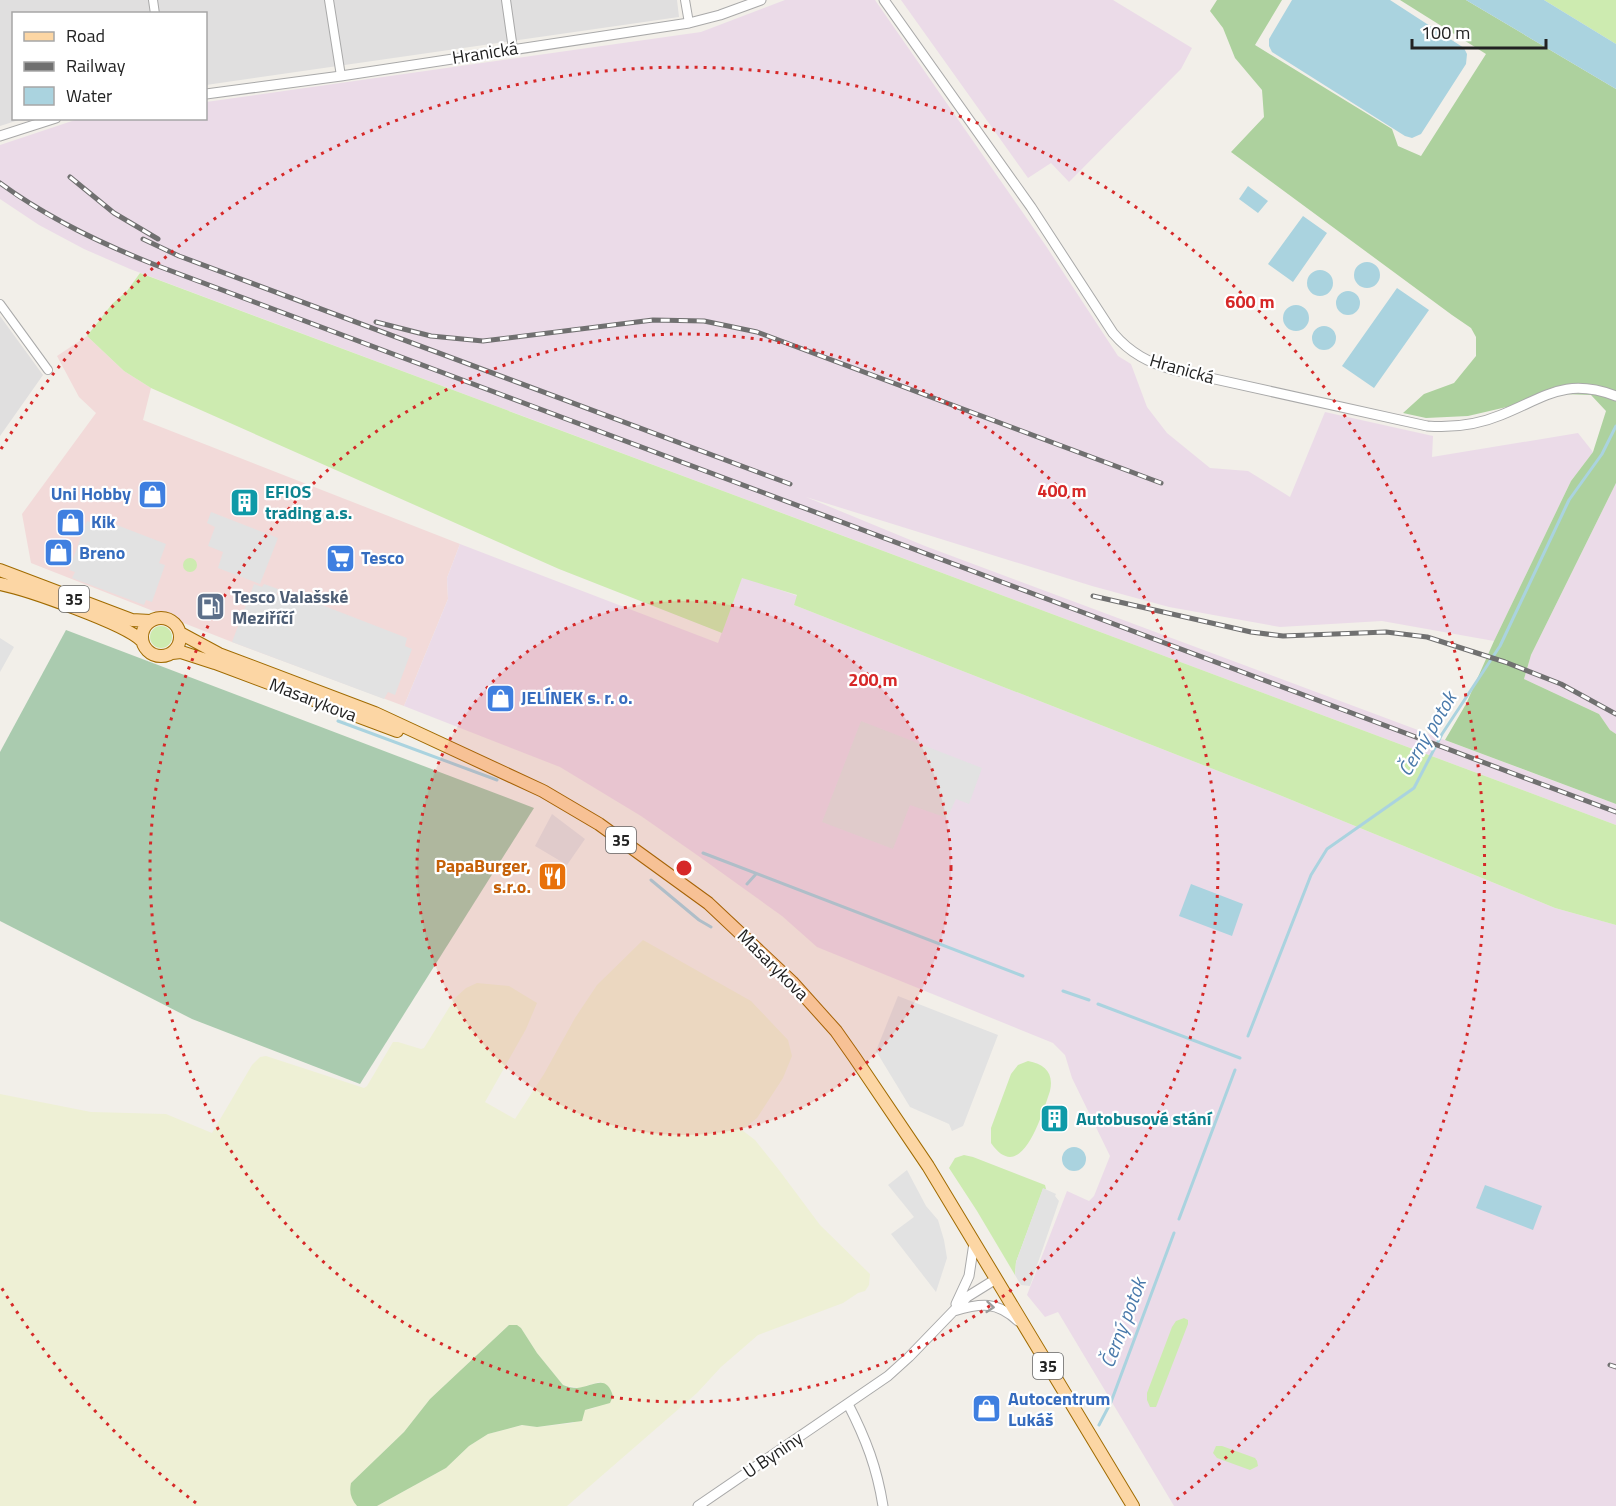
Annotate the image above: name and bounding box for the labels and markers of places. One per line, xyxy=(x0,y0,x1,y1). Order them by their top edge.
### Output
shop icon: Uni Hobby xyxy=(136,478,168,510)
place label: EFIOS trading a.s. xyxy=(265,478,352,526)
place label: Uni Hobby xyxy=(51,480,131,507)
building icon: EFIOS trading a.s. xyxy=(228,486,260,518)
shop icon: Kik xyxy=(54,506,86,538)
place label: Kik xyxy=(91,508,116,535)
shop icon: Breno xyxy=(42,537,74,569)
place label: Breno xyxy=(79,539,125,566)
supermarket icon: Tesco xyxy=(324,542,356,574)
place label: Tesco xyxy=(361,544,404,571)
place label: Tesco Valašské Meziříčí xyxy=(232,583,348,631)
fuel station icon: Tesco Valašské Meziříčí xyxy=(195,591,227,623)
shop icon: JELÍNEK s. r. o. xyxy=(484,682,516,714)
place label: JELÍNEK s. r. o. xyxy=(521,684,633,711)
place label: PapaBurger, s.r.o. xyxy=(435,852,531,900)
centre of rings xyxy=(674,858,694,878)
restaurant icon: PapaBurger, s.r.o. xyxy=(536,860,568,892)
building icon: Autobusové stání xyxy=(1039,1103,1071,1135)
place label: Autobusové stání xyxy=(1076,1105,1213,1132)
place label: Autocentrum Lukáš xyxy=(1008,1385,1110,1433)
shop icon: Autocentrum Lukáš xyxy=(971,1393,1003,1425)

